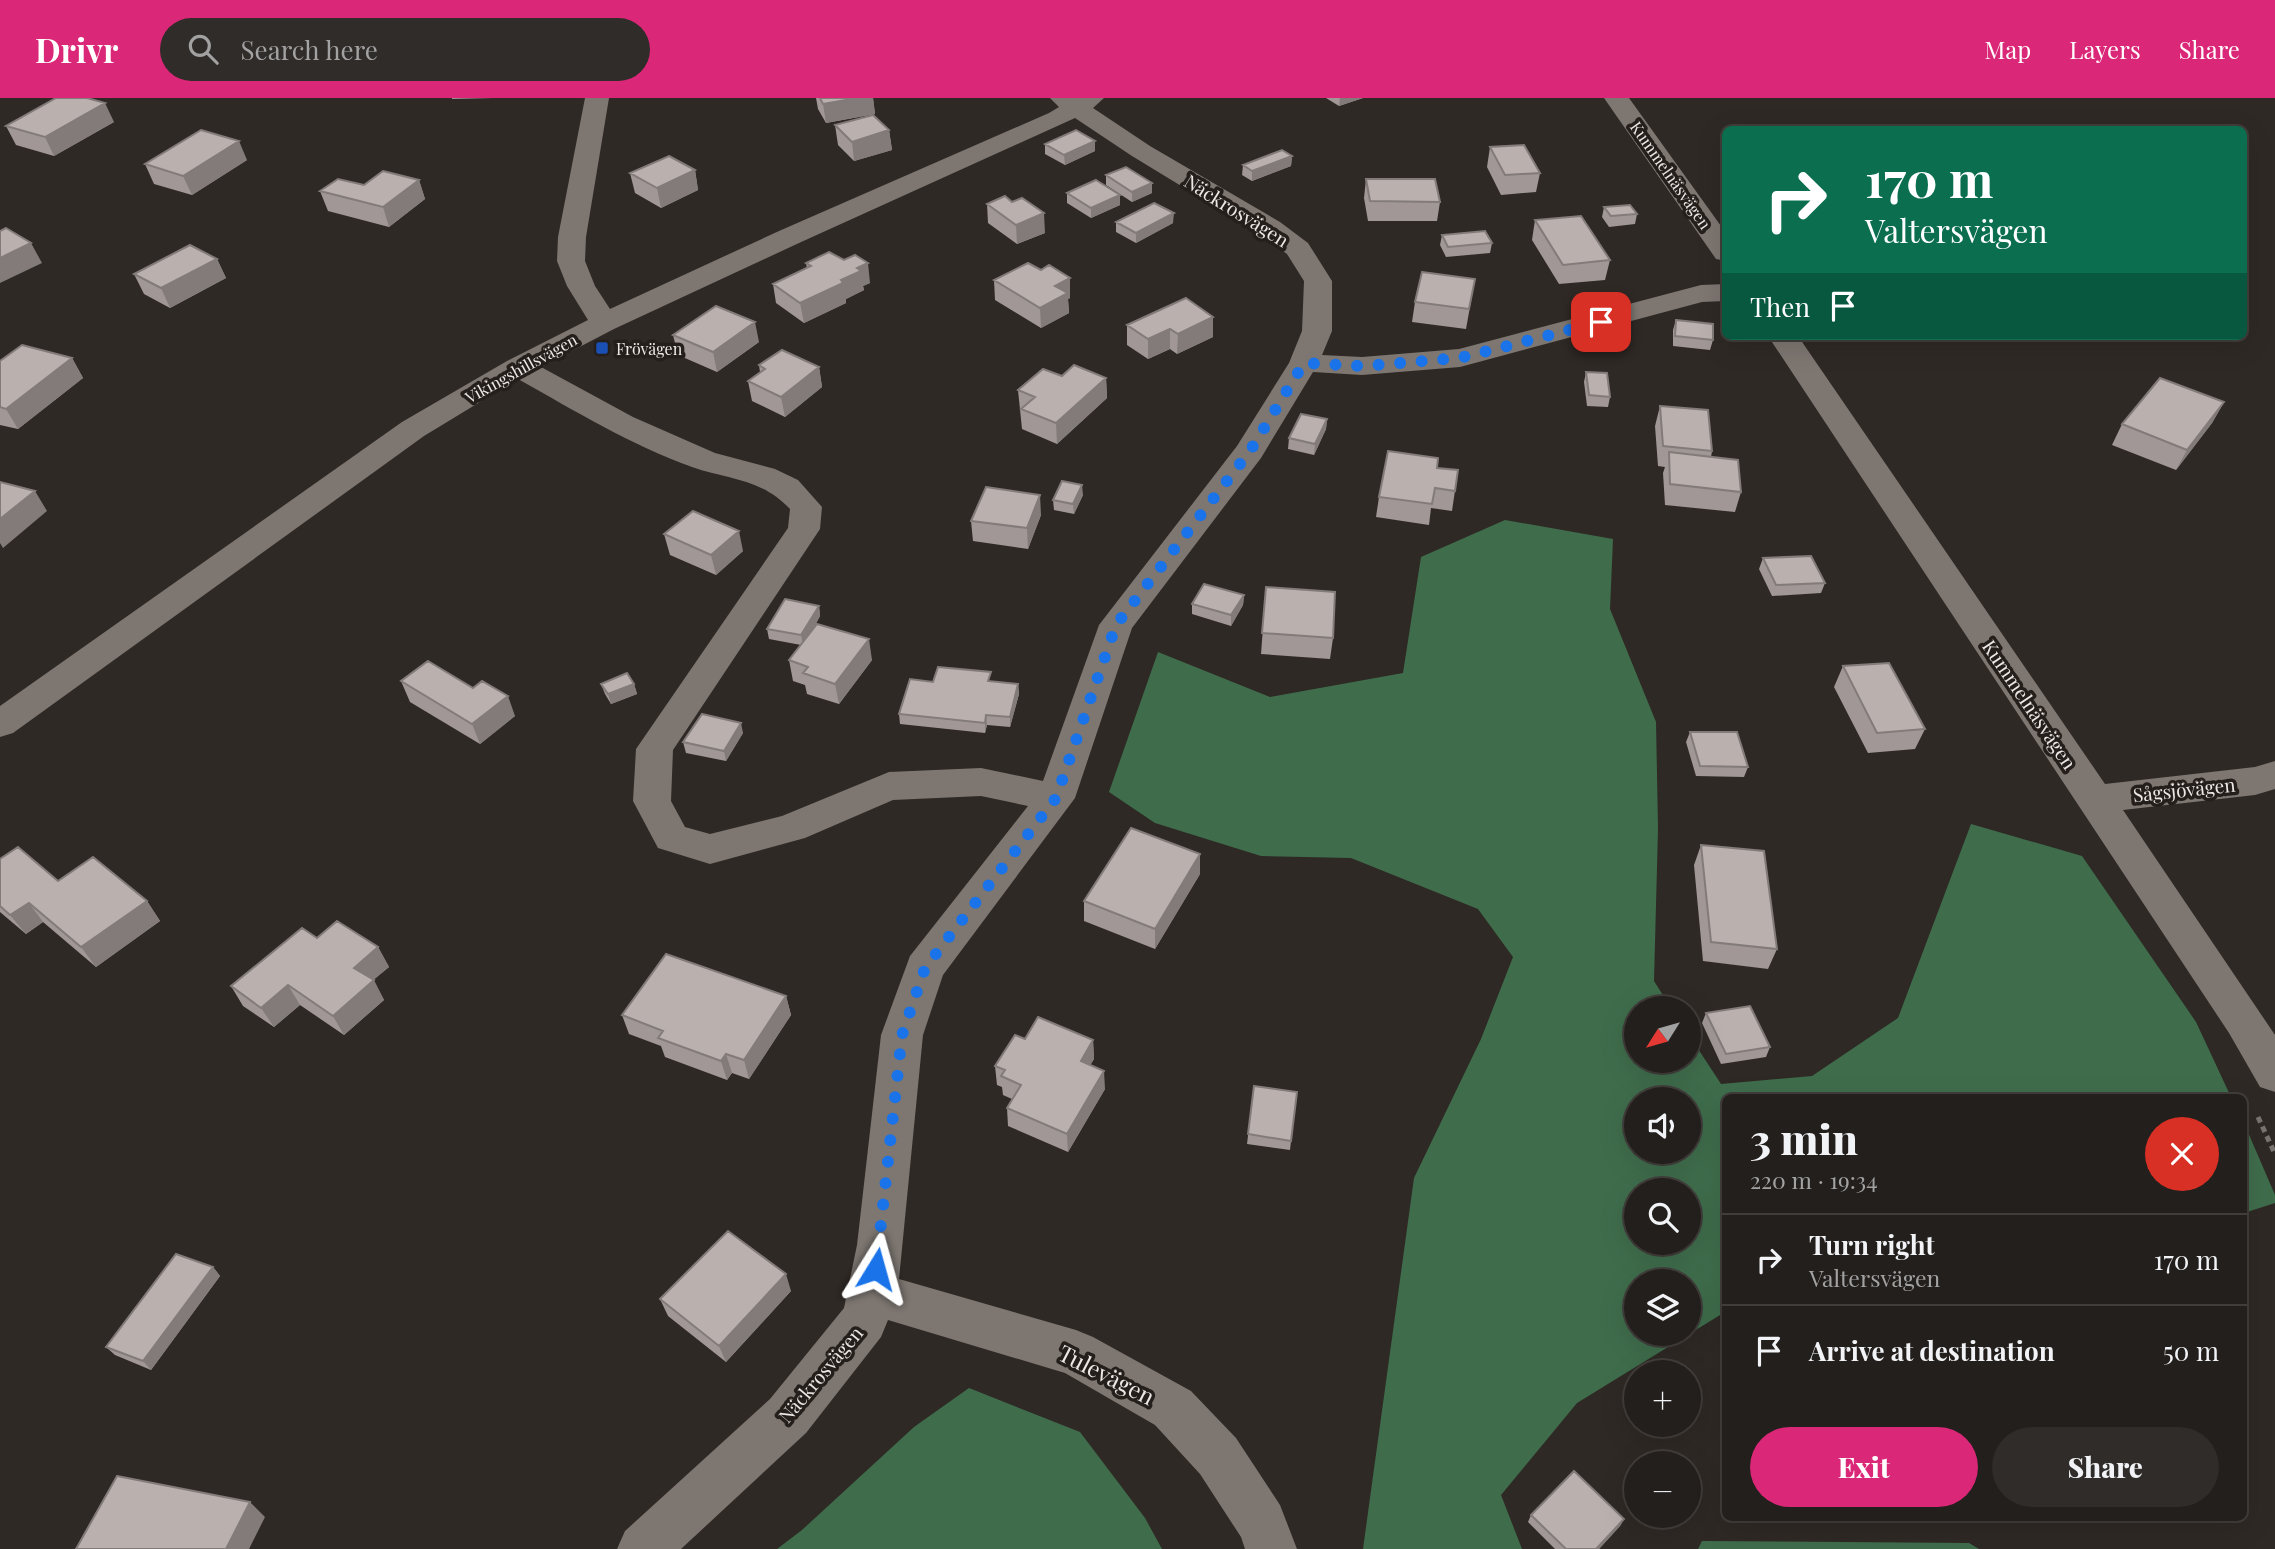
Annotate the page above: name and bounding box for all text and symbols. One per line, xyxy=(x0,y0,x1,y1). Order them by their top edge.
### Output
search box xyxy=(160,18,650,81)
text: Drivr xyxy=(35,27,118,71)
icon: search xyxy=(184,30,222,68)
text: Search here xyxy=(240,32,378,67)
text: Map xyxy=(1985,33,2031,65)
text: Layers xyxy=(2069,33,2141,65)
text: Share xyxy=(2179,33,2240,65)
street label: Kummelnäsvägen xyxy=(1626,117,1716,233)
text: 170 m xyxy=(1865,145,1993,210)
icon: right xyxy=(1750,154,1841,245)
street label: Näckrosvägen xyxy=(1180,168,1295,253)
text: Valtersvägen xyxy=(1865,208,2048,251)
icon: arrive xyxy=(1824,287,1862,325)
text: Then xyxy=(1750,289,1810,324)
pin xyxy=(1571,292,1631,352)
icon: arrive xyxy=(1582,303,1620,341)
street label: Vikingshillsvägen xyxy=(460,328,581,408)
place label: Frövägen xyxy=(616,338,683,359)
marker: Frövägen xyxy=(594,340,610,356)
street label: Kummelnäsvägen xyxy=(1977,634,2083,774)
street label: Sågsjövägen xyxy=(2131,771,2237,807)
north arrow xyxy=(1624,996,1701,1073)
map controls xyxy=(1624,996,1701,1528)
button: sound xyxy=(1624,1087,1701,1164)
text: 3 min xyxy=(1750,1110,1858,1166)
button: close xyxy=(2145,1117,2219,1191)
text: 220 m · 19:34 xyxy=(1750,1164,1878,1195)
button: search xyxy=(1624,1178,1701,1255)
text: Turn right xyxy=(1809,1227,1935,1262)
position arrow xyxy=(839,1232,913,1306)
icon: right xyxy=(1750,1241,1788,1279)
text: 170 m xyxy=(2154,1242,2219,1277)
text: Valtersvägen xyxy=(1809,1262,1940,1293)
button: layers xyxy=(1624,1269,1701,1346)
street label: Näckrosvägen xyxy=(772,1320,868,1428)
icon: arrive xyxy=(1750,1332,1788,1370)
text: Arrive at destination xyxy=(1809,1333,2055,1368)
text: 50 m xyxy=(2163,1333,2219,1368)
street label: Tulevägen xyxy=(1054,1337,1161,1411)
button: + xyxy=(1624,1360,1701,1437)
button: Exit xyxy=(1750,1427,1978,1507)
button: Share xyxy=(1992,1427,2219,1507)
button: − xyxy=(1624,1451,1701,1528)

